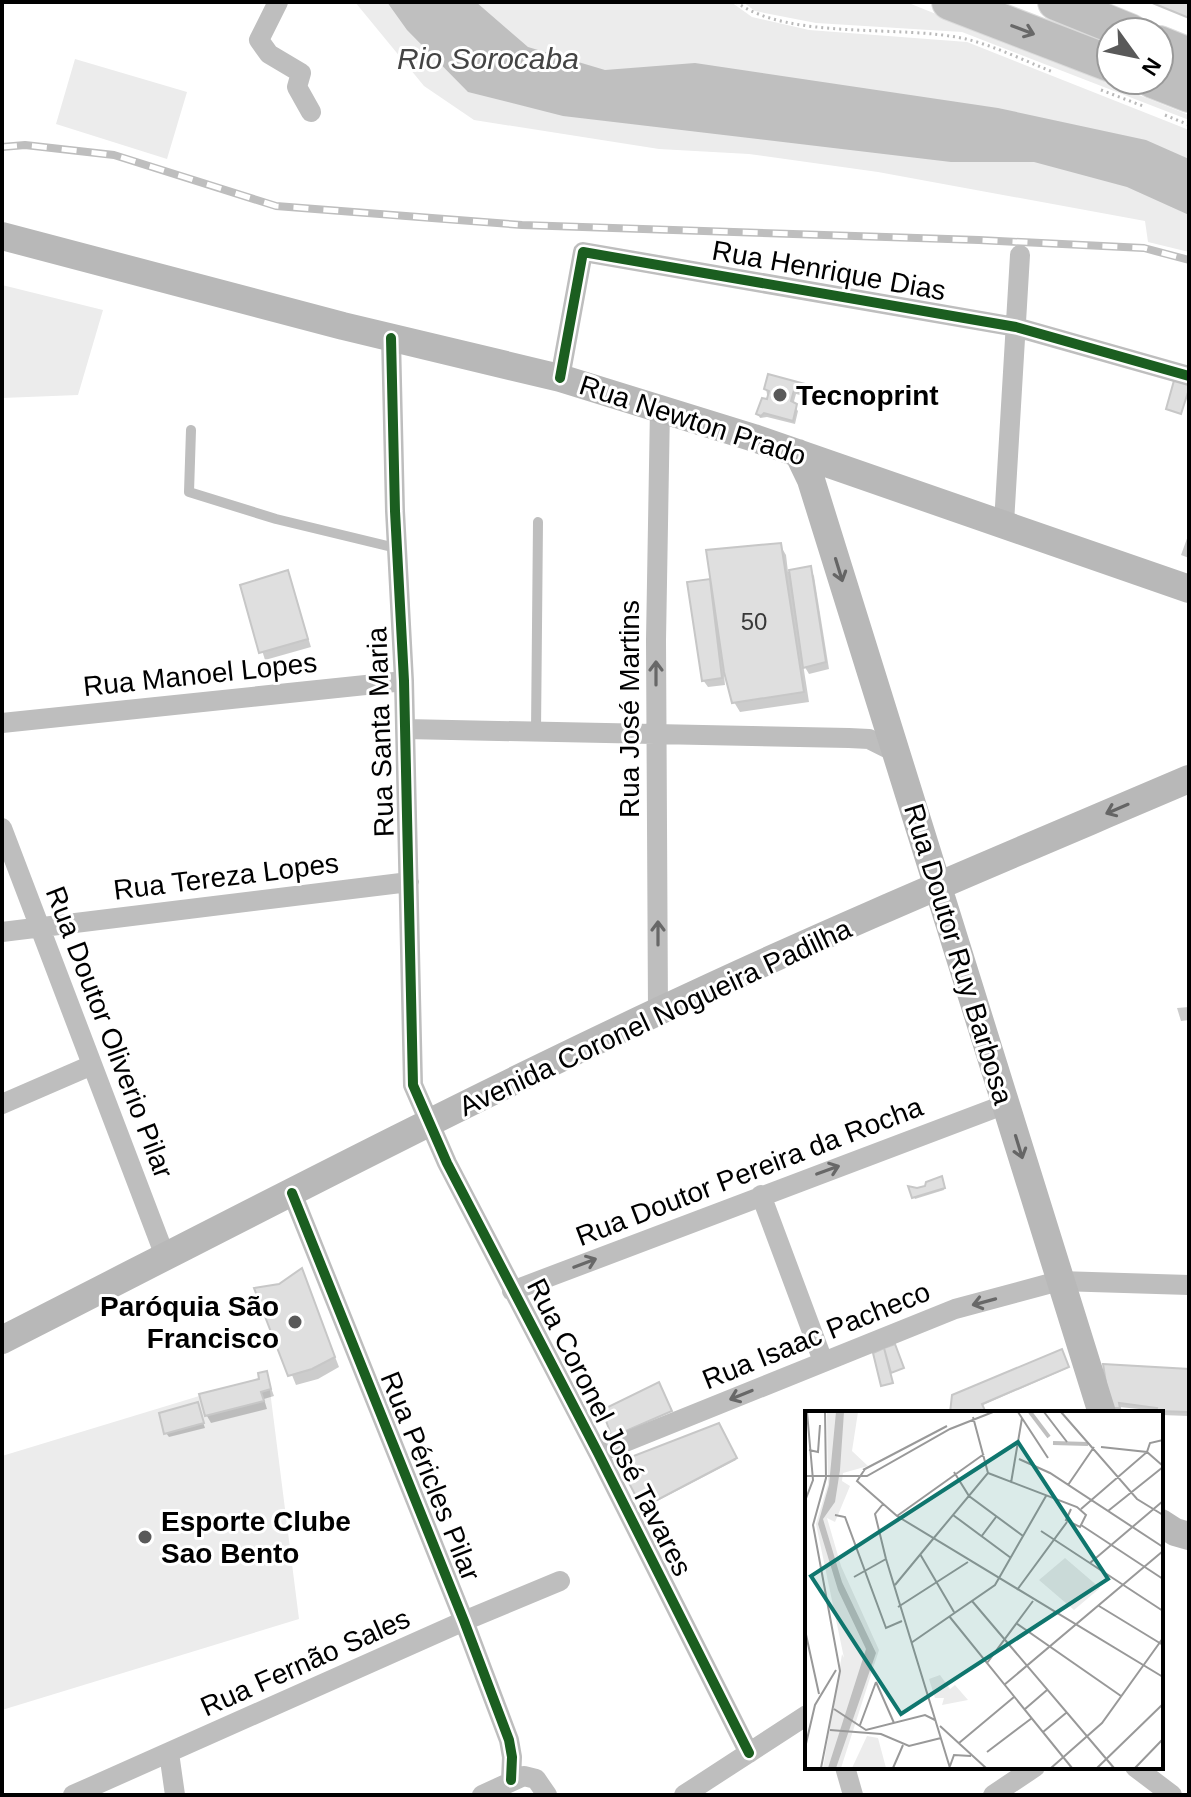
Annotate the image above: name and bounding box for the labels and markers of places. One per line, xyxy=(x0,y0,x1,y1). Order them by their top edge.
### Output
place label: Tecnoprint xyxy=(796,380,939,411)
marker: Tecnoprint xyxy=(771,386,789,404)
place label: Paróquia São Francisco xyxy=(100,1291,279,1354)
marker: Paróquia São Francisco xyxy=(286,1313,304,1331)
place label: Esporte Clube Sao Bento xyxy=(161,1506,351,1569)
marker: Esporte Clube Sao Bento xyxy=(136,1528,154,1546)

